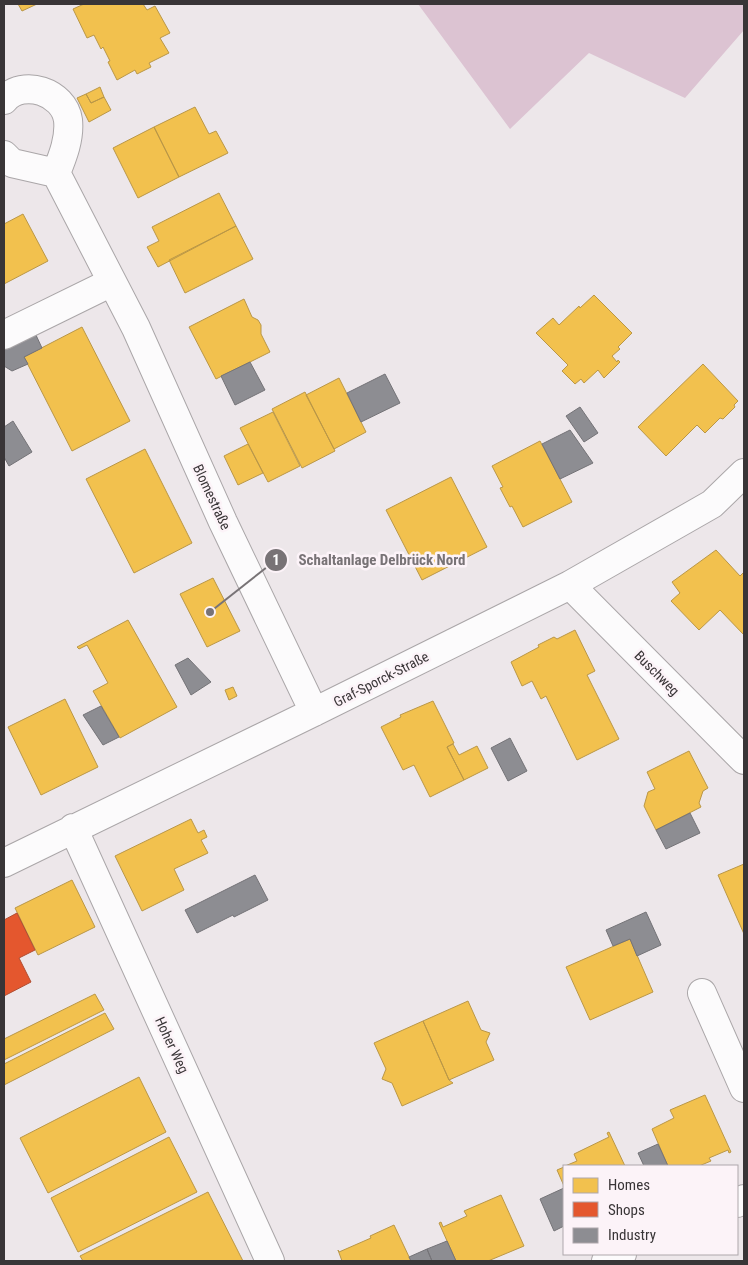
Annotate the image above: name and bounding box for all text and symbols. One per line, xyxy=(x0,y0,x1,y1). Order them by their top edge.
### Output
street label: Blomestraße xyxy=(190,462,234,533)
callout: Schaltanlage Delbrück Nord xyxy=(263,545,475,575)
text: 1 xyxy=(272,551,280,569)
text: Schaltanlage Delbrück Nord xyxy=(299,551,465,569)
street label: Buschweg xyxy=(631,647,683,699)
street label: Graf-Sporck-Straße xyxy=(331,648,432,710)
street label: Hoher Weg xyxy=(152,1014,192,1076)
legend xyxy=(563,1165,738,1255)
text: Homes xyxy=(608,1176,650,1194)
text: Shops xyxy=(608,1201,645,1219)
text: Industry xyxy=(608,1226,656,1244)

